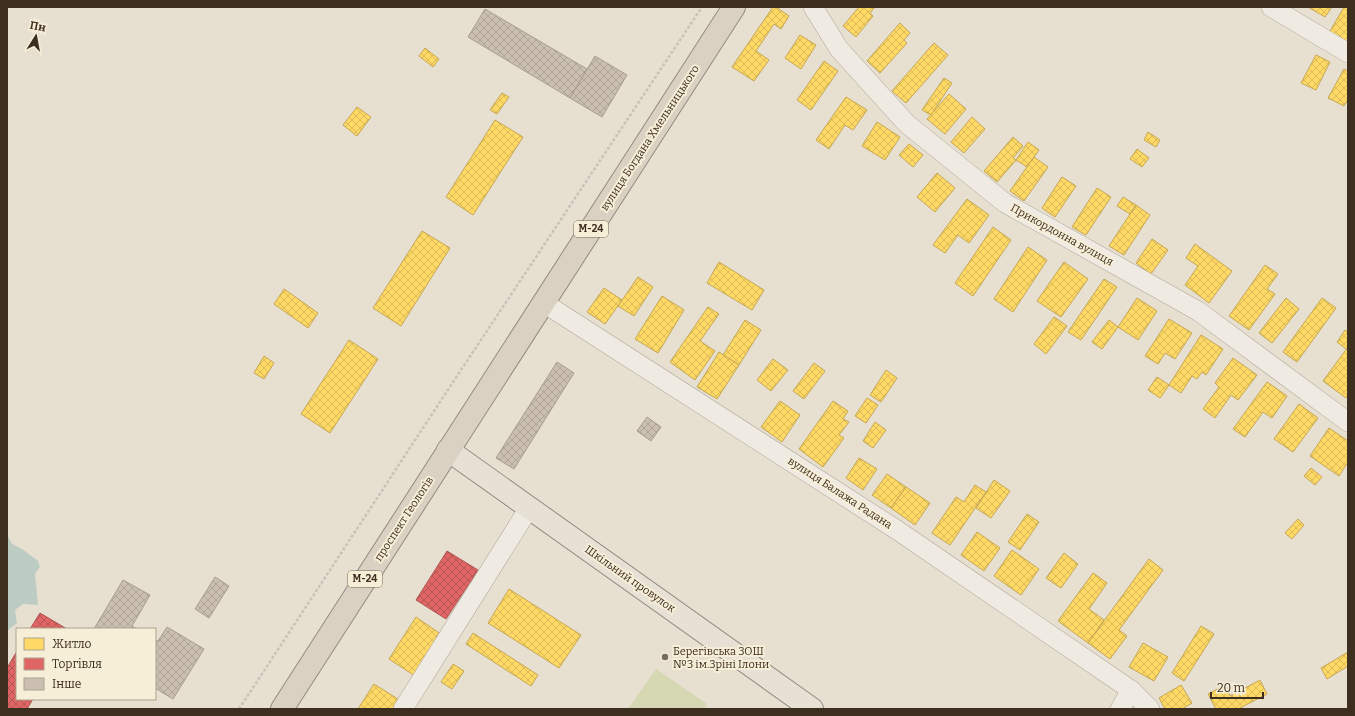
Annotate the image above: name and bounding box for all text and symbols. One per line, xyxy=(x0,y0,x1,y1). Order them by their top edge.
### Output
north arrow xyxy=(16,16,56,56)
text: Пн xyxy=(29,19,47,35)
street label: вулиця Богдана Хмельницького xyxy=(598,63,702,213)
street label: Прикордонна вулиця xyxy=(1008,201,1116,269)
road number: М-24 xyxy=(574,221,608,237)
street label: вулиця Балажа Радана xyxy=(785,454,895,532)
street label: проспект Геологів xyxy=(372,474,436,564)
street label: Шкільний провулок xyxy=(582,543,678,616)
road number: М-24 xyxy=(348,571,382,587)
legend xyxy=(16,628,156,700)
text: Житло xyxy=(52,637,92,651)
place label: Берегівська ЗОШ №3 ім.Зріні Ілони xyxy=(673,645,769,671)
marker: Берегівська ЗОШ №3 ім.Зріні Ілони xyxy=(660,652,670,662)
text: Торгівля xyxy=(52,657,102,671)
scale bar xyxy=(1211,674,1263,700)
text: Інше xyxy=(52,677,81,691)
text: 20 m xyxy=(1217,681,1246,695)

